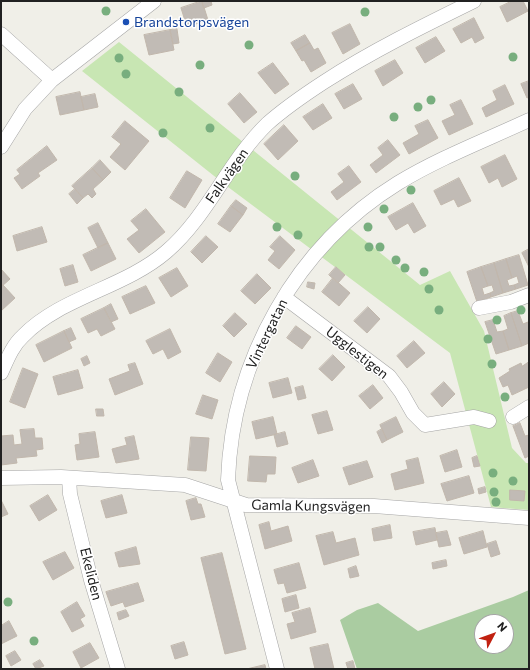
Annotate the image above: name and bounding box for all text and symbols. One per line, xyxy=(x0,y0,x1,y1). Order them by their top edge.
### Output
place label: Brandstorpsvägen xyxy=(134,14,249,30)
marker: Brandstorpsvägen xyxy=(121,17,131,27)
street label: Falkvägen xyxy=(202,145,252,207)
street label: Vintergatan xyxy=(243,296,291,372)
street label: Ugglestigen xyxy=(322,323,392,383)
street label: Gamla Kungsvägen xyxy=(251,497,371,515)
street label: Ekeliden xyxy=(76,546,106,602)
north arrow xyxy=(474,614,514,654)
text: N xyxy=(495,619,510,634)

